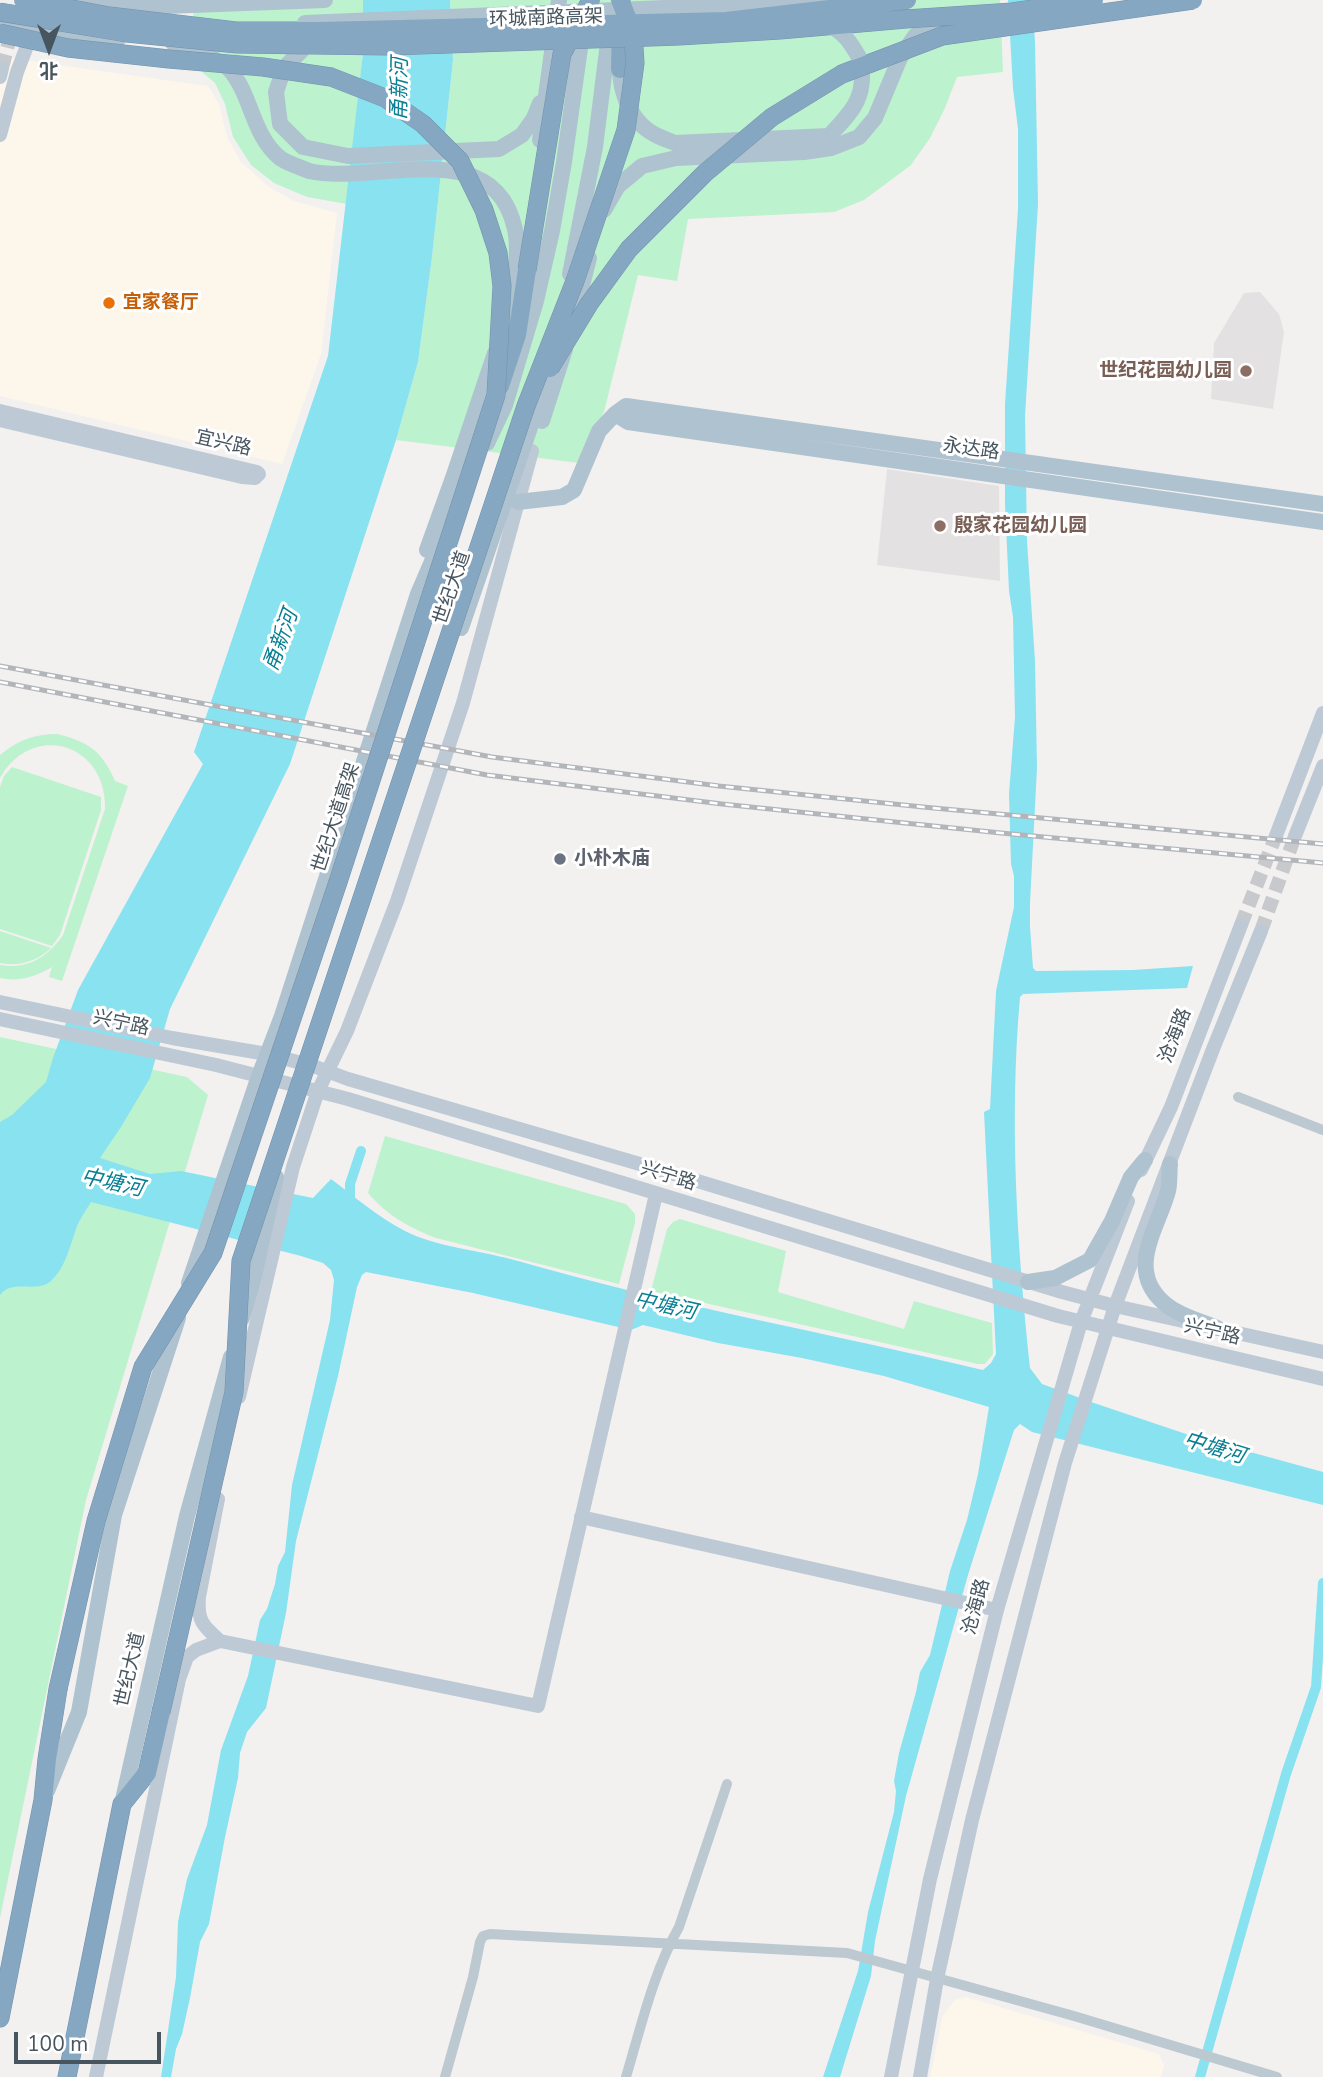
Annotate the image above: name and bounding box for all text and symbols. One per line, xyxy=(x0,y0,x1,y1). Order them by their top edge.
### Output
street label: 环城南路高架 xyxy=(489,6,603,32)
north arrow xyxy=(14,14,84,84)
text: 北 xyxy=(40,57,59,83)
water label: 甬新河 xyxy=(388,57,414,121)
place label: 宜家餐厅 xyxy=(123,292,199,314)
marker: 宜家餐厅 xyxy=(101,295,117,311)
place label: 世纪花园幼儿园 xyxy=(1099,360,1232,382)
marker: 世纪花园幼儿园 xyxy=(1238,363,1254,379)
street label: 宜兴路 xyxy=(193,426,253,462)
street label: 永达路 xyxy=(941,435,1001,465)
place label: 殷家花园幼儿园 xyxy=(954,515,1087,537)
marker: 殷家花园幼儿园 xyxy=(932,518,948,534)
street label: 世纪大道 xyxy=(430,548,476,628)
water label: 甬新河 xyxy=(259,607,305,675)
street label: 世纪大道高架 xyxy=(309,760,365,876)
place label: 小朴木庙 xyxy=(574,848,650,870)
marker: 小朴木庙 xyxy=(552,851,568,867)
street label: 沧海路 xyxy=(1155,1005,1197,1067)
street label: 兴宁路 xyxy=(91,1007,151,1041)
street label: 兴宁路 xyxy=(637,1158,699,1196)
water label: 中塘河 xyxy=(79,1165,145,1203)
water label: 中塘河 xyxy=(631,1288,699,1326)
street label: 兴宁路 xyxy=(1182,1315,1242,1351)
water label: 中塘河 xyxy=(1180,1428,1248,1470)
street label: 沧海路 xyxy=(959,1577,995,1637)
street label: 世纪大道 xyxy=(111,1630,151,1710)
scale bar xyxy=(18,2018,164,2062)
text: 100 m xyxy=(27,2030,88,2058)

